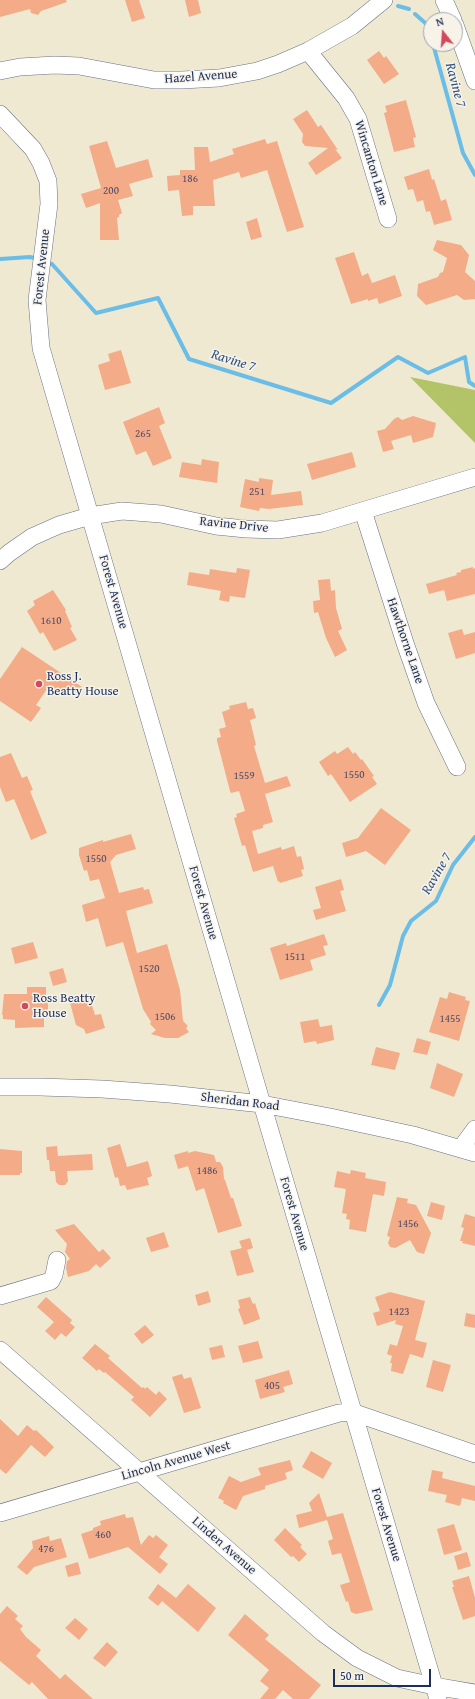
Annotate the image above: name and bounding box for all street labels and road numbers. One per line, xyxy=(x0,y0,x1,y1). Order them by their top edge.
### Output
street label: Hazel Avenue xyxy=(164,67,238,87)
street label: Wincanton Lane xyxy=(351,118,391,208)
street label: Forest Avenue xyxy=(30,228,54,306)
street label: Ravine Drive xyxy=(199,514,269,536)
street label: Forest Avenue xyxy=(95,553,131,631)
street label: Hawthorne Lane xyxy=(383,596,427,686)
street label: Forest Avenue xyxy=(185,864,221,942)
street label: Sheridan Road xyxy=(200,1089,280,1115)
street label: Forest Avenue xyxy=(276,1175,312,1253)
street label: Lincoln Avenue West xyxy=(120,1438,232,1484)
street label: Forest Avenue xyxy=(367,1486,405,1564)
street label: Linden Avenue xyxy=(189,1514,259,1578)

